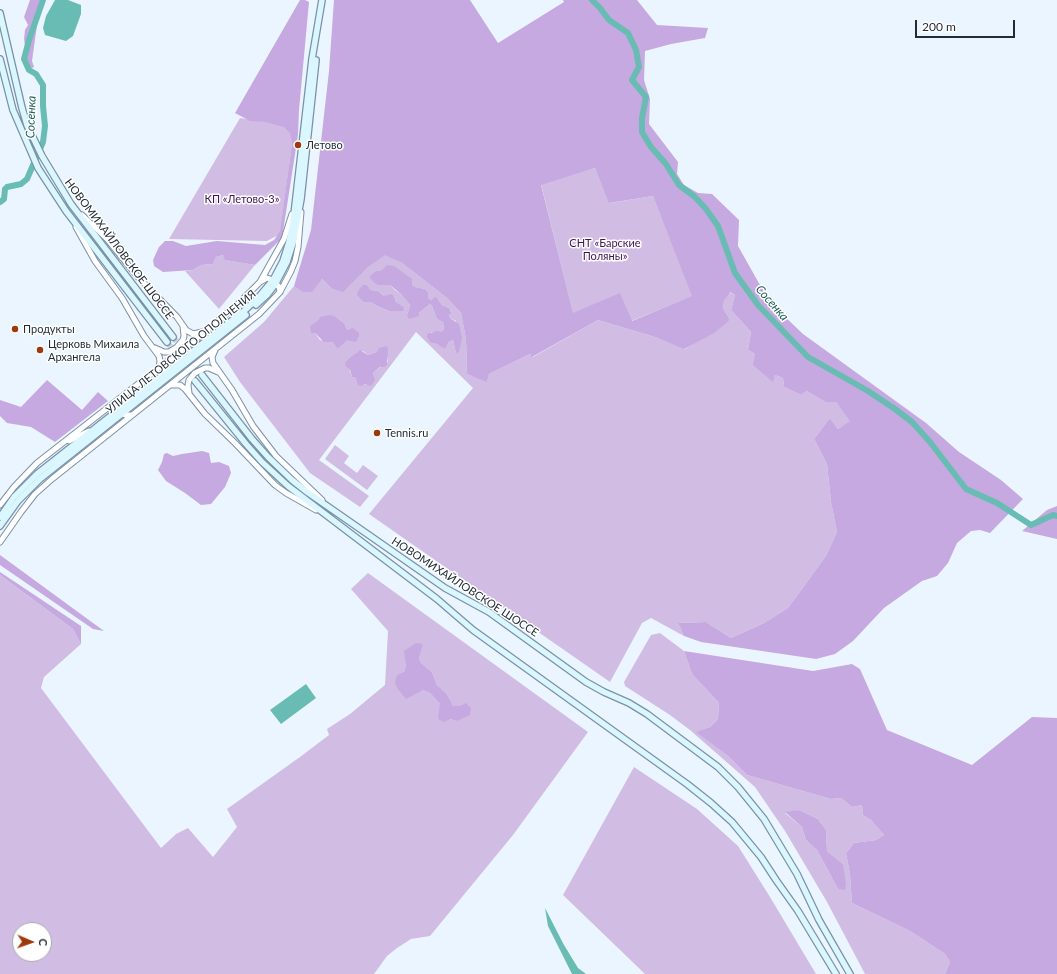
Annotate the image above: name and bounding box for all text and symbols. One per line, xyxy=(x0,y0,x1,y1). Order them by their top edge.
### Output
scale bar xyxy=(917,12,1017,38)
text: 200 m xyxy=(922,19,956,34)
water label: Сосенка xyxy=(23,95,39,139)
place label: Летово xyxy=(306,138,343,152)
marker: Летово xyxy=(293,140,303,150)
street label: НОВОМИХАЙЛОВСКОЕ ШОССЕ xyxy=(62,176,176,322)
park label: КП «Летово-3» xyxy=(205,192,279,206)
park label: СНТ «Барские Поляны» xyxy=(569,236,641,262)
water label: Сосенка xyxy=(753,282,791,324)
street label: УЛИЦА ЛЕТОВСКОГО ОПОЛЧЕНИЯ xyxy=(103,287,259,417)
place label: Продукты xyxy=(23,322,75,336)
marker: Продукты xyxy=(10,324,20,334)
place label: Церковь Михаила Архангела xyxy=(48,337,139,363)
marker: Церковь Михаила Архангела xyxy=(35,345,45,355)
place label: Tennis.ru xyxy=(385,426,428,440)
marker: Tennis.ru xyxy=(372,428,382,438)
street label: НОВОМИХАЙЛОВСКОЕ ШОССЕ xyxy=(389,534,541,640)
north arrow xyxy=(12,922,52,962)
text: С xyxy=(37,939,50,946)

